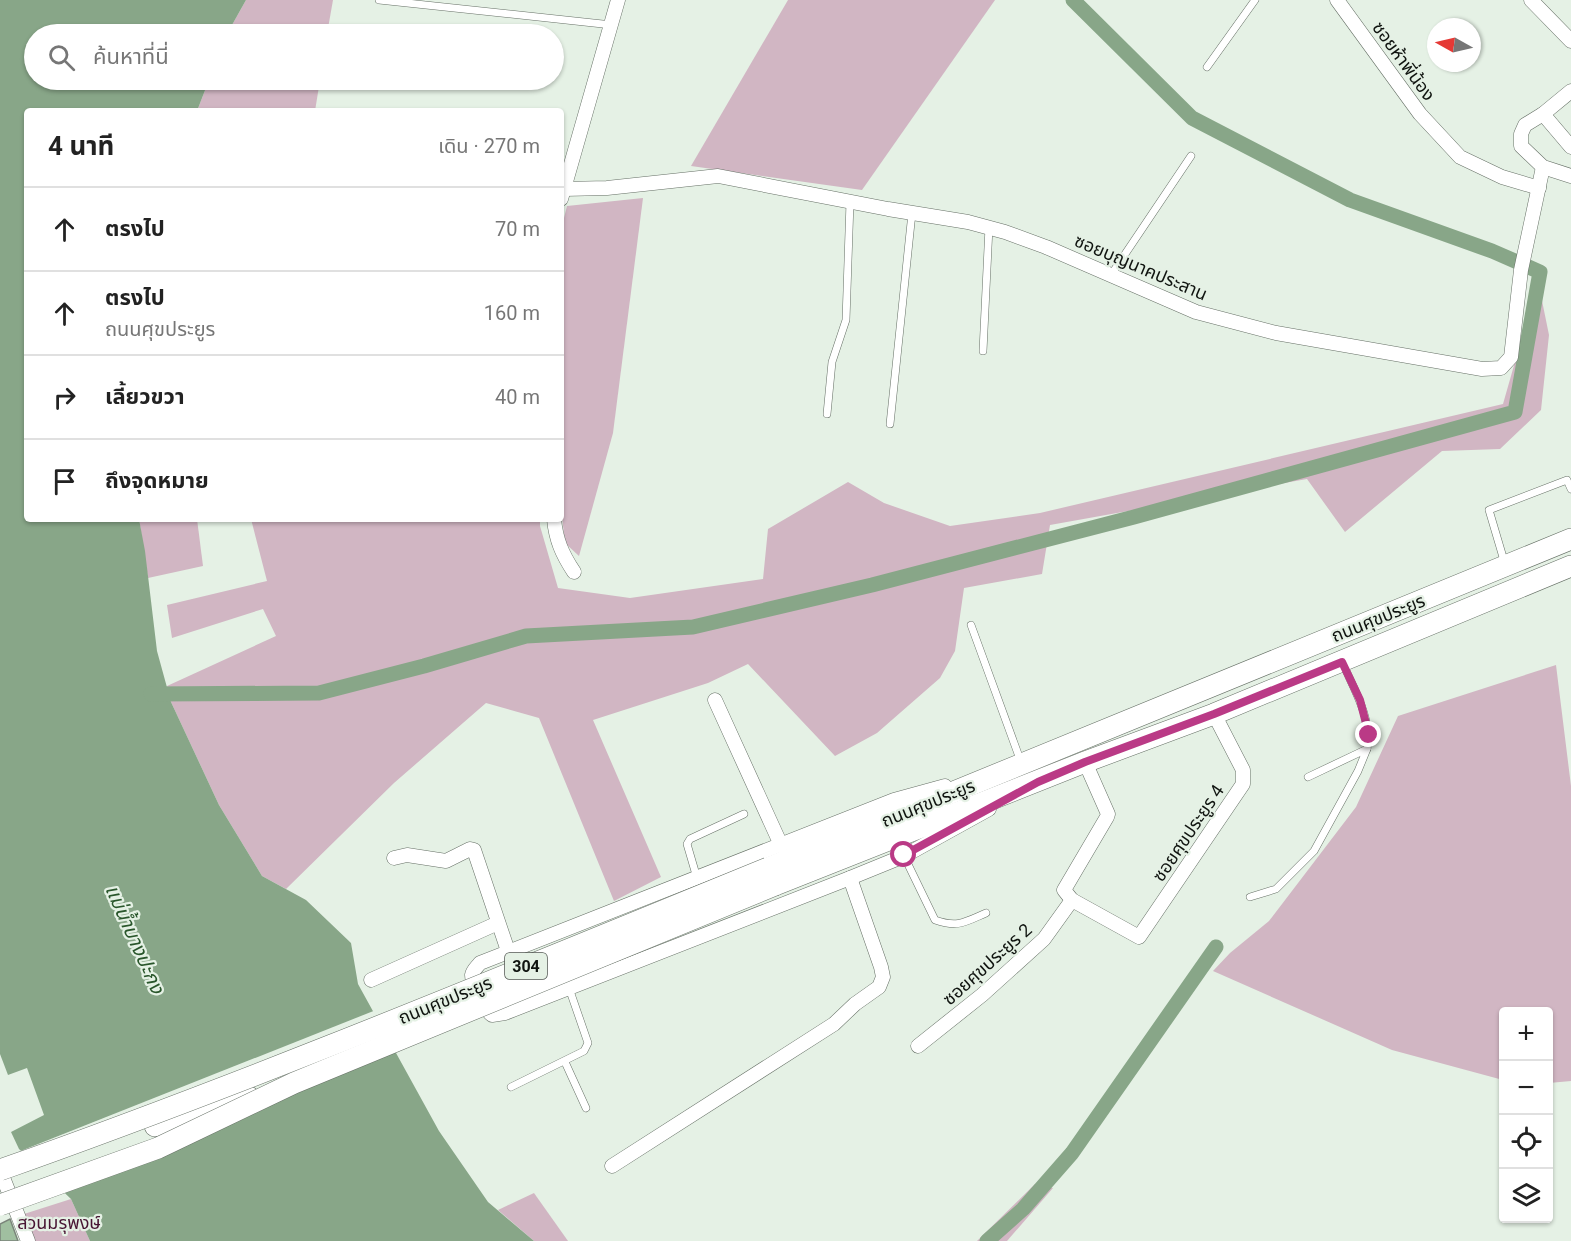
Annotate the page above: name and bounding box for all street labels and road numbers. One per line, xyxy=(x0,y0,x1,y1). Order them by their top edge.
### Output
street label: ซอยห้าพี่น้อง xyxy=(1368,16,1441,105)
street label: ซอยบุญนาคประสาน xyxy=(1071,230,1210,305)
street label: ถนนศุขประยูร xyxy=(1328,590,1429,648)
street label: ถนนศุขประยูร xyxy=(878,775,979,833)
street label: ซอยศุขประยูร 4 xyxy=(1148,781,1230,886)
street label: ซอยศุขประยูร 2 xyxy=(938,919,1037,1011)
road number: 304 xyxy=(505,953,547,979)
street label: ถนนศุขประยูร xyxy=(395,972,496,1030)

